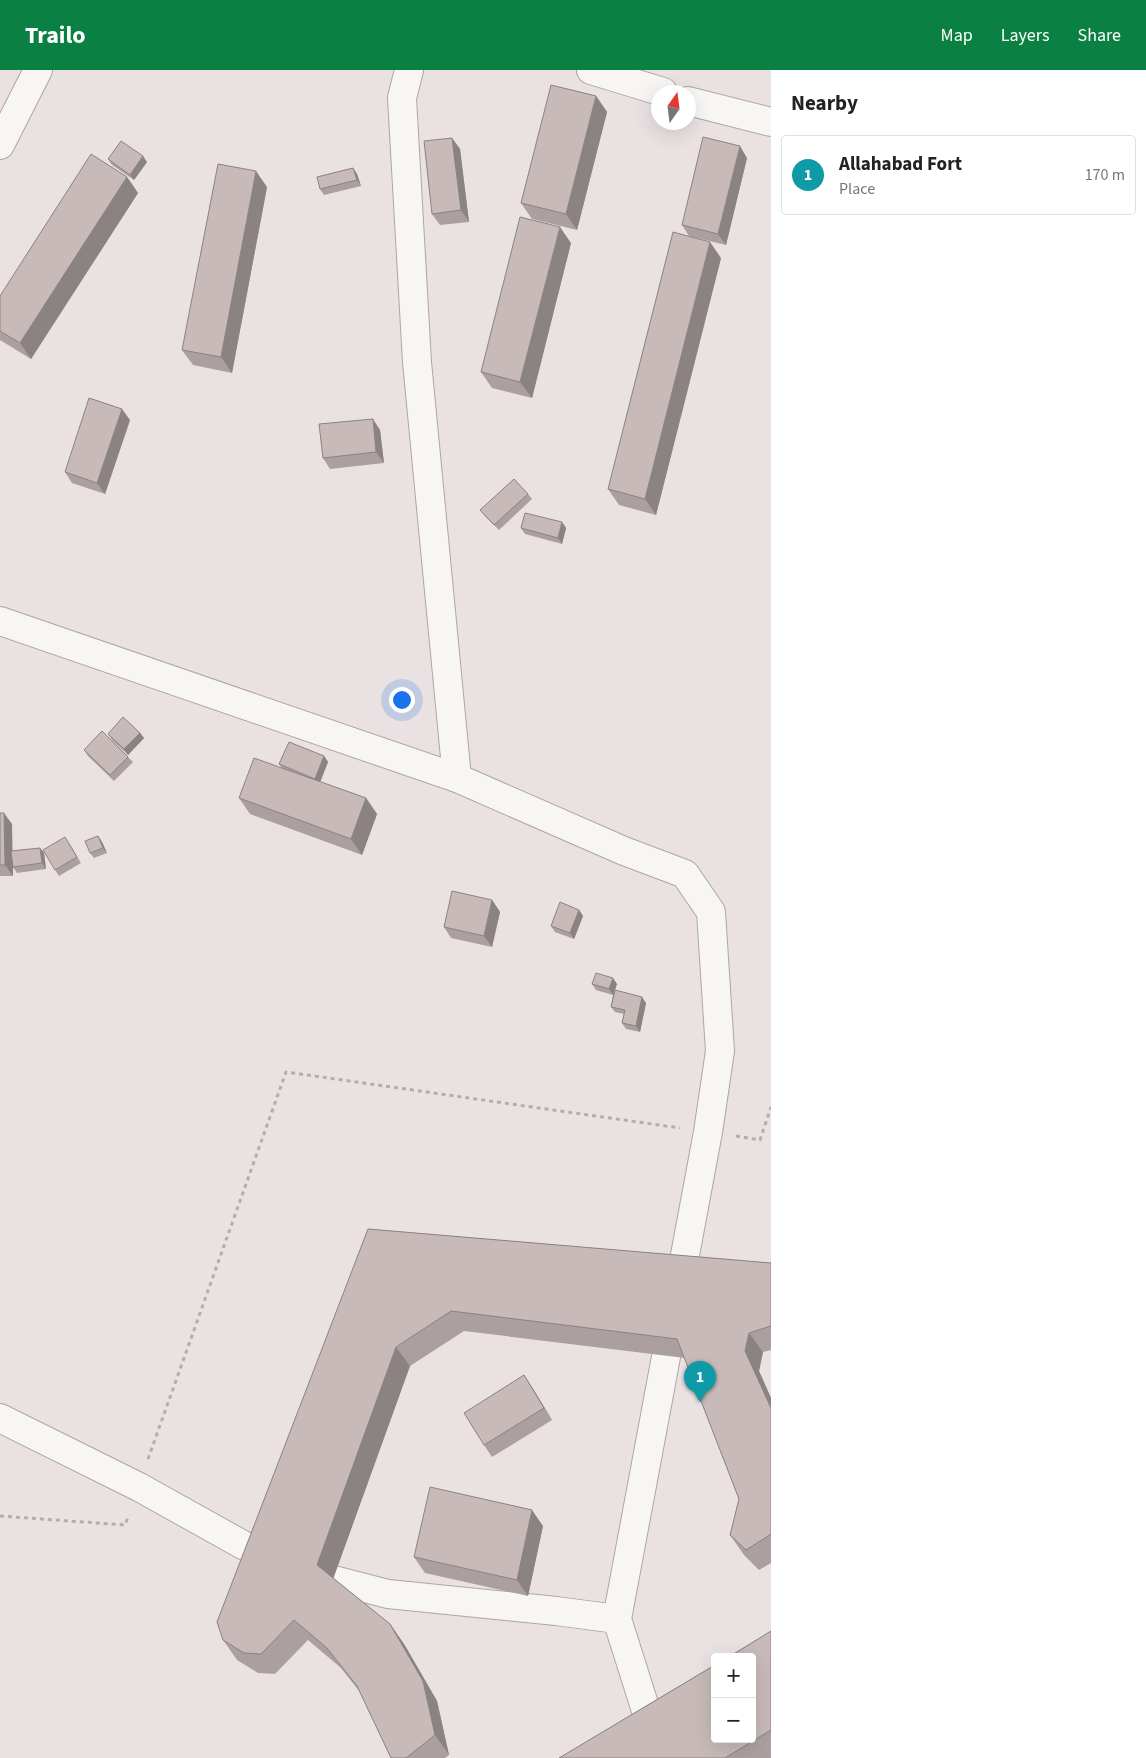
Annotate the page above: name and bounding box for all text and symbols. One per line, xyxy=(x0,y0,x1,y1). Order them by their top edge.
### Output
text: Trailo xyxy=(25,18,86,53)
text: Map xyxy=(941,23,973,48)
text: Layers xyxy=(1001,23,1050,48)
text: Share xyxy=(1078,23,1121,48)
north arrow xyxy=(651,85,696,130)
text: Nearby xyxy=(791,88,858,118)
text: Allahabad Fort xyxy=(839,151,962,178)
text: 1 xyxy=(804,164,812,186)
text: 170 m xyxy=(1085,164,1125,186)
text: Place xyxy=(839,178,875,200)
your location xyxy=(389,687,415,713)
pin: 1 xyxy=(684,1361,716,1402)
map controls xyxy=(711,1653,756,1743)
button: + xyxy=(711,1653,756,1698)
button: − xyxy=(711,1698,756,1743)

